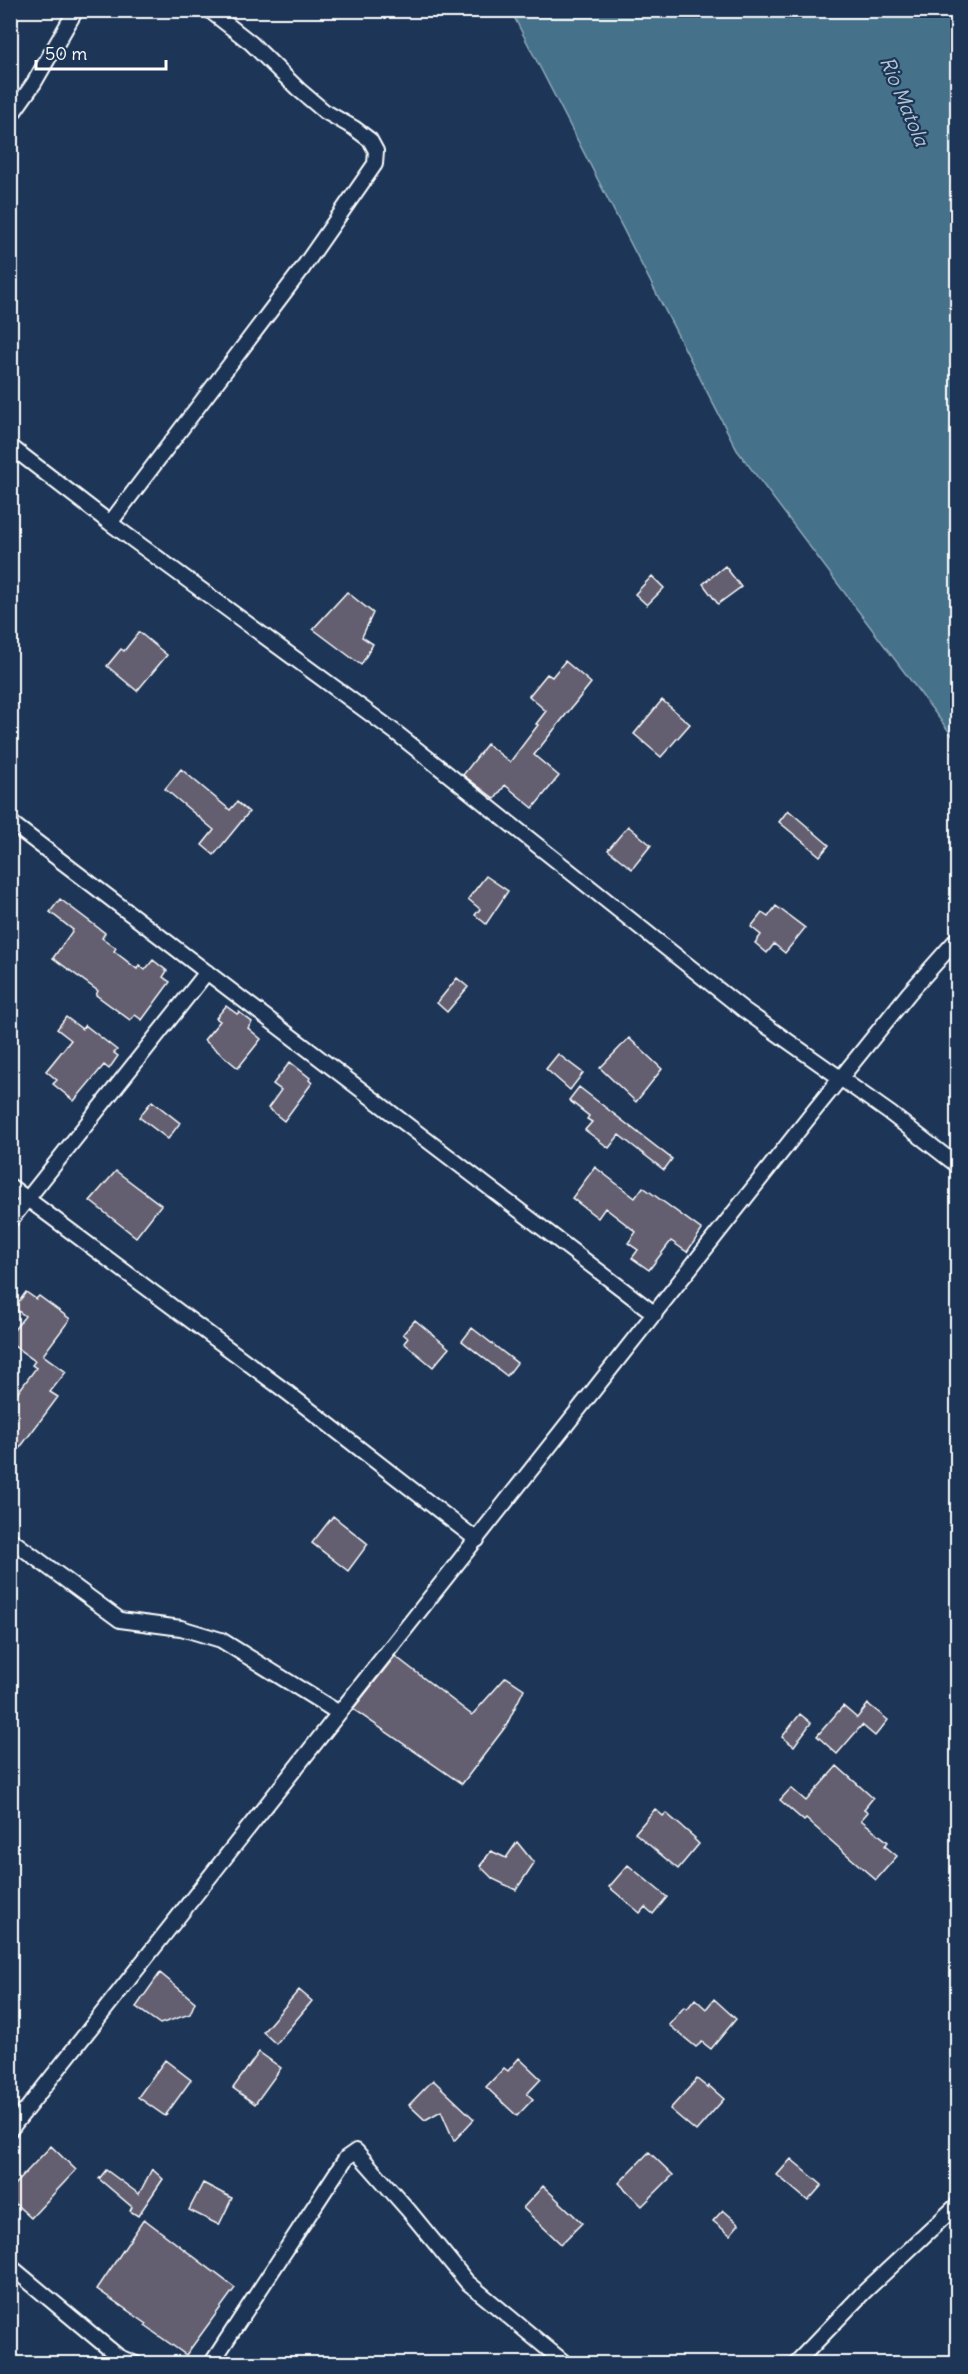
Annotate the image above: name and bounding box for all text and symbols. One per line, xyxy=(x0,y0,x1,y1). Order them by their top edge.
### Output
scale bar xyxy=(36,33,166,71)
text: 50 m xyxy=(45,42,87,65)
water label: Rio Matola xyxy=(875,53,936,151)

